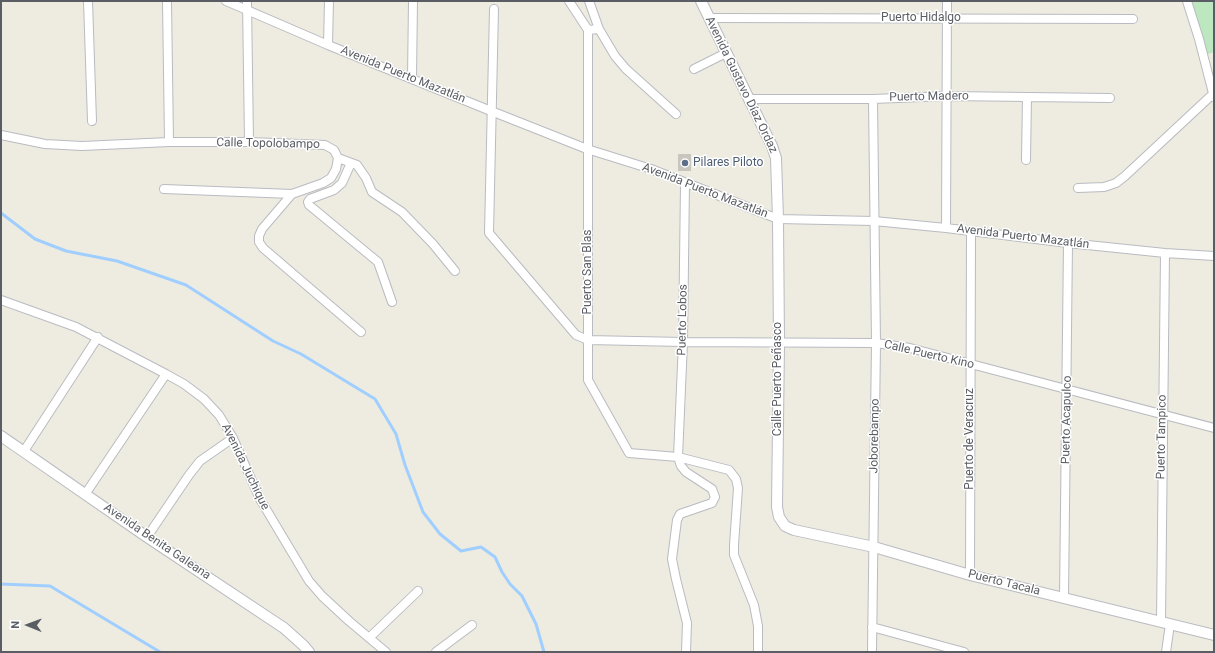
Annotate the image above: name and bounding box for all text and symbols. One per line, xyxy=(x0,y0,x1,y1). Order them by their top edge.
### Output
street label: Puerto Hidalgo xyxy=(881,11,961,25)
street label: Avenida Gustavo Díaz Ordaz xyxy=(702,14,780,156)
street label: Avenida Puerto Mazatlán xyxy=(338,43,468,107)
street label: Puerto Madero xyxy=(889,89,969,105)
street label: Calle Topolobampo xyxy=(216,136,320,152)
place label: Pilares Piloto xyxy=(693,156,763,170)
marker: Pilares Piloto xyxy=(680,158,690,168)
street label: Avenida Puerto Mazatlán xyxy=(640,160,770,222)
street label: Avenida Puerto Mazatlán xyxy=(956,222,1090,252)
street label: Puerto San Blas xyxy=(581,230,595,314)
street label: Puerto Lobos xyxy=(675,284,691,356)
street label: Calle Puerto Peñasco xyxy=(771,322,785,436)
street label: Calle Puerto Kino xyxy=(883,338,975,372)
street label: Puerto Acapulco xyxy=(1059,376,1075,464)
street label: Puerto de Veracruz xyxy=(963,388,977,490)
street label: Puerto Tampico xyxy=(1154,394,1170,480)
street label: Joborebampo xyxy=(867,399,883,473)
street label: Avenida Juchique xyxy=(218,421,272,513)
street label: Avenida Benita Galeana xyxy=(101,501,213,583)
street label: Puerto Tacala xyxy=(966,567,1042,599)
north arrow xyxy=(8,605,48,645)
text: N xyxy=(9,621,22,629)

